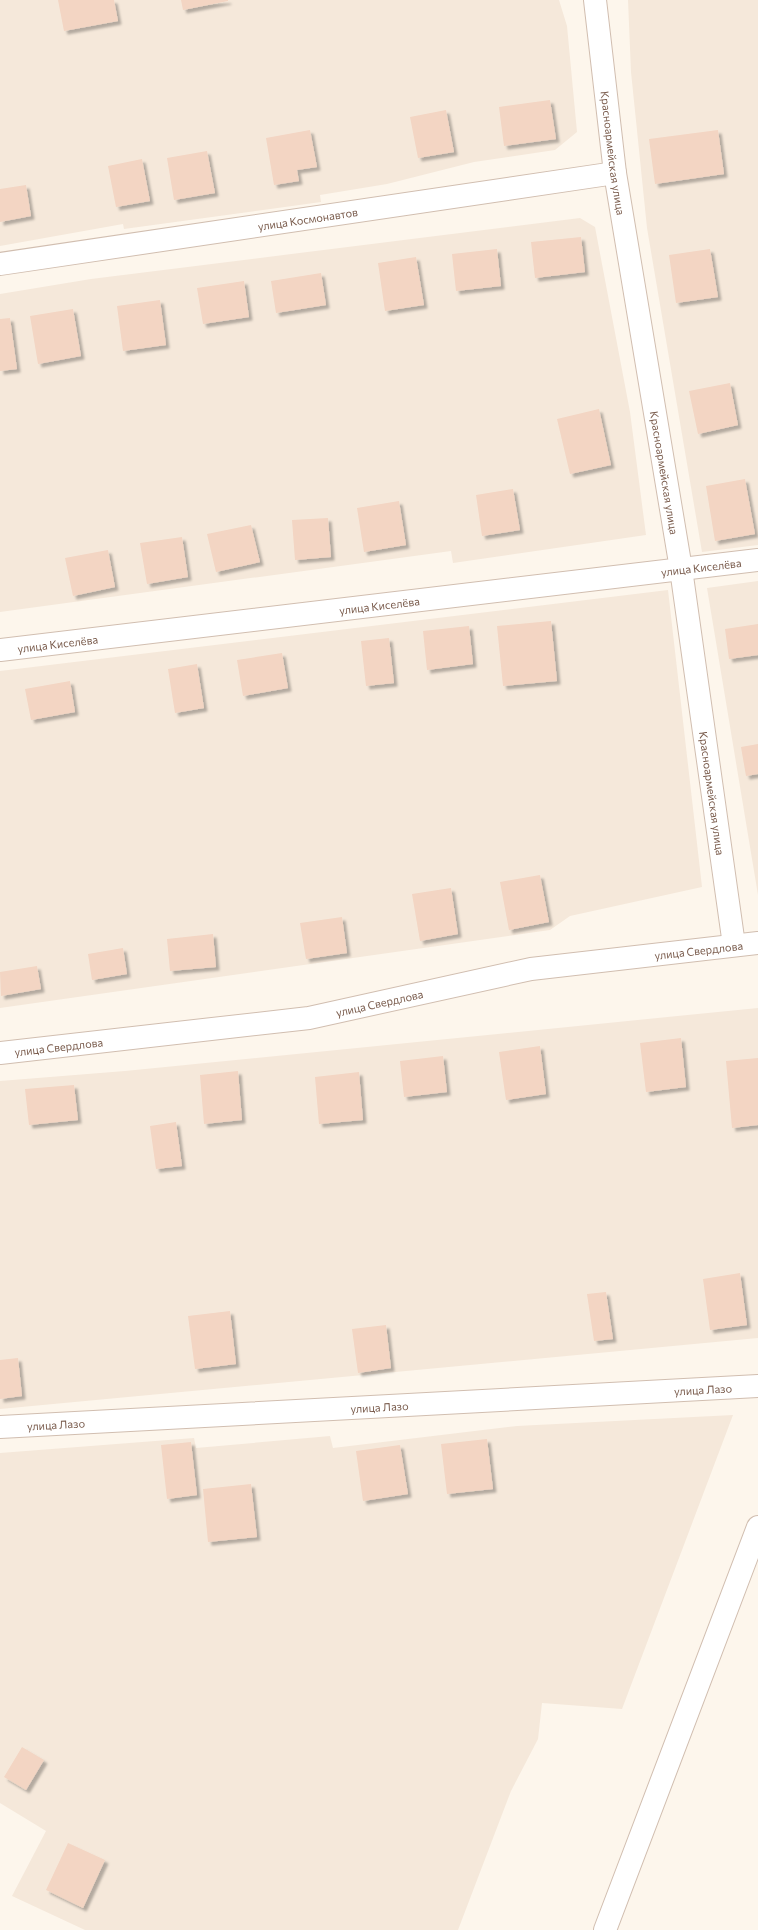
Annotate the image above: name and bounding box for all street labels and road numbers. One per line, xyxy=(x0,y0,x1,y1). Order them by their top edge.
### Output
street label: Красноармейская улица xyxy=(599,90,628,216)
street label: улица Космонавтов xyxy=(257,205,359,232)
street label: Красноармейская улица xyxy=(648,410,682,535)
street label: улица Киселёва xyxy=(660,556,742,578)
street label: улица Киселёва xyxy=(338,594,420,616)
street label: улица Киселёва xyxy=(17,632,99,654)
street label: Красноармейская улица xyxy=(697,730,728,856)
street label: улица Свердлова xyxy=(654,938,744,961)
street label: улица Свердлова xyxy=(334,987,424,1018)
street label: улица Свердлова xyxy=(14,1035,104,1058)
street label: улица Лазо xyxy=(674,1381,733,1397)
street label: улица Лазо xyxy=(350,1398,409,1415)
street label: улица Лазо xyxy=(27,1416,86,1432)

